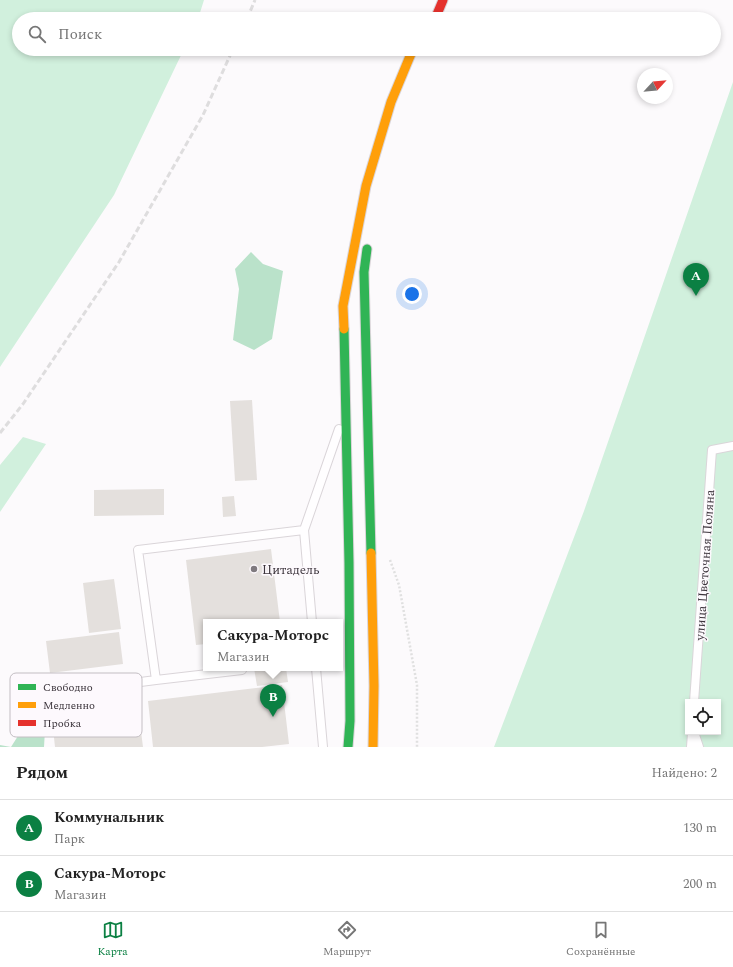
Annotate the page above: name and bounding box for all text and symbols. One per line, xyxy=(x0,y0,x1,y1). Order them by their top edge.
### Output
search box xyxy=(12,12,721,56)
icon: search xyxy=(26,23,48,45)
text: Поиск xyxy=(58,23,102,46)
north arrow xyxy=(637,68,673,104)
pin: A xyxy=(683,263,709,296)
your location xyxy=(402,284,422,304)
street label: улица Цветочная Поляна xyxy=(690,488,720,642)
place label: Цитадель xyxy=(262,560,320,580)
marker: Цитадель xyxy=(249,564,259,574)
popup xyxy=(203,619,343,671)
text: Сакура-Моторс xyxy=(217,624,329,647)
text: Магазин xyxy=(217,647,269,667)
legend xyxy=(10,673,142,737)
text: Свободно xyxy=(43,679,93,696)
pin: B xyxy=(260,684,286,717)
text: Медленно xyxy=(43,697,95,714)
map controls xyxy=(685,699,721,735)
button: locate xyxy=(685,699,721,735)
text: Пробка xyxy=(43,715,82,732)
text: Рядом xyxy=(16,760,68,786)
text: Найдено: 2 xyxy=(651,763,717,783)
text: Коммунальник xyxy=(54,806,164,829)
text: A xyxy=(24,818,34,838)
text: 130 m xyxy=(683,818,717,838)
text: Парк xyxy=(54,829,85,849)
text: Сакура-Моторс xyxy=(54,862,166,885)
text: B xyxy=(24,874,34,894)
text: 200 m xyxy=(683,874,717,894)
text: Магазин xyxy=(54,885,106,905)
tab: Карта xyxy=(98,919,128,960)
tab: Маршрут xyxy=(323,919,371,960)
tab: Сохранённые xyxy=(566,919,635,960)

